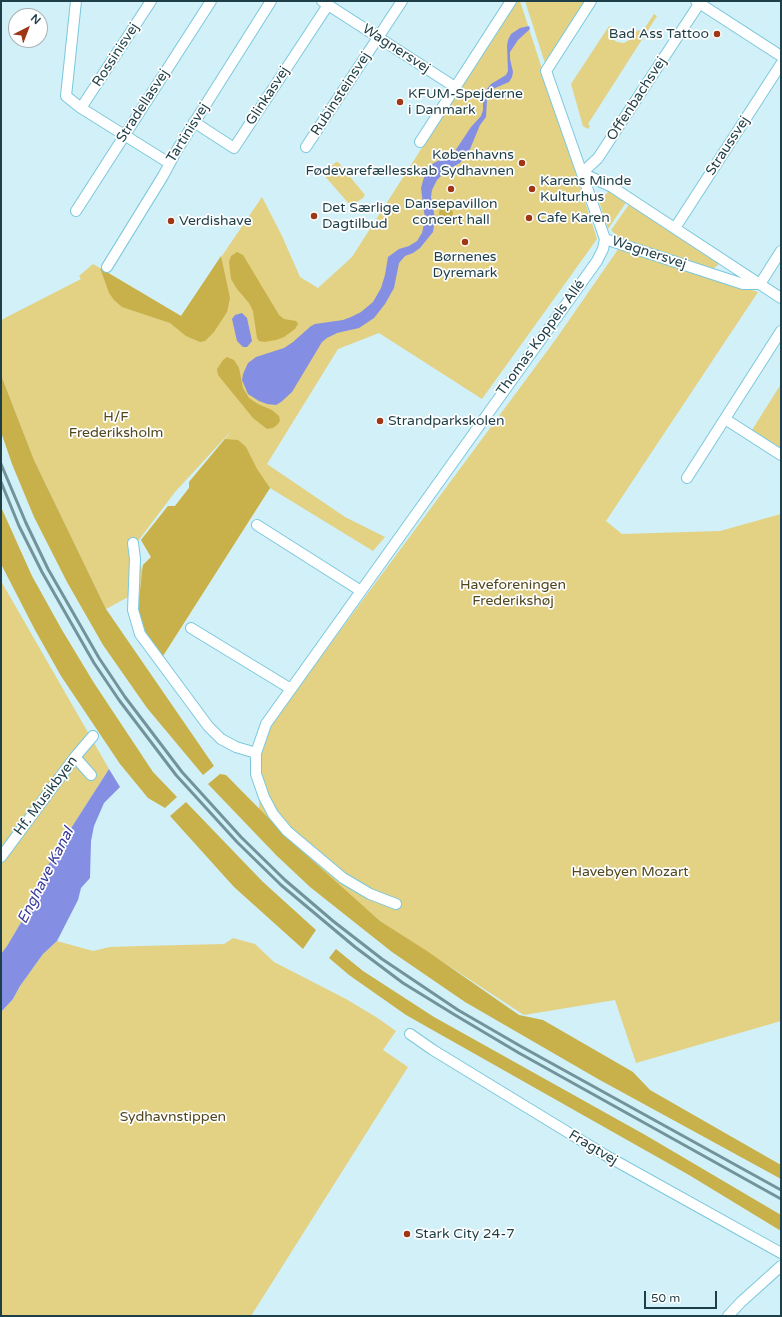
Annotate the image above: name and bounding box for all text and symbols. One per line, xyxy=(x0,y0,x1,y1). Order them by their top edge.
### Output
north arrow xyxy=(8,8,48,48)
text: N xyxy=(28,12,43,27)
street label: Rossinisvej xyxy=(89,20,143,90)
street label: Wagnersvej xyxy=(359,21,433,77)
place label: Bad Ass Tattoo xyxy=(609,26,709,42)
marker: Bad Ass Tattoo xyxy=(712,29,722,39)
street label: Rubinsteinsvej xyxy=(308,49,374,139)
street label: Offenbachsvej xyxy=(604,54,670,144)
street label: Glinkasvej xyxy=(243,63,293,129)
street label: Stradellasvej xyxy=(113,66,173,146)
place label: KFUM-Spejderne i Danmark xyxy=(408,86,523,118)
marker: KFUM-Spejderne i Danmark xyxy=(395,97,405,107)
street label: Tartinisvej xyxy=(163,100,213,166)
street label: Straussvej xyxy=(703,113,753,179)
place label: Københavns Fødevarefællesskab Sydhavnen xyxy=(305,147,514,180)
marker: Københavns Fødevarefællesskab Sydhavnen xyxy=(517,158,527,168)
place label: Karens Minde Kulturhus xyxy=(540,173,631,206)
marker: Dansepavillon concert hall xyxy=(446,184,456,194)
marker: Karens Minde Kulturhus xyxy=(527,184,537,194)
place label: Dansepavillon concert hall xyxy=(405,196,497,228)
place label: Det Særlige Dagtilbud xyxy=(322,200,400,232)
place label: Cafe Karen xyxy=(537,210,610,226)
marker: Det Særlige Dagtilbud xyxy=(309,211,319,221)
place label: Verdishave xyxy=(179,213,252,229)
marker: Cafe Karen xyxy=(524,213,534,223)
marker: Verdishave xyxy=(166,216,176,226)
street label: Wagnersvej xyxy=(610,233,688,273)
marker: Børnenes Dyremark xyxy=(460,237,470,247)
place label: Børnenes Dyremark xyxy=(433,249,497,282)
street label: Thomas Koppels Allé xyxy=(493,277,589,399)
park label: H/F Frederiksholm xyxy=(69,409,163,442)
place label: Strandparkskolen xyxy=(388,413,505,429)
marker: Strandparkskolen xyxy=(375,416,385,426)
park label: Haveforeningen Frederikshøj xyxy=(460,577,566,610)
street label: Hf. Musikbyen xyxy=(11,753,81,839)
water label: Enghave Kanal xyxy=(14,825,78,927)
park label: Havebyen Mozart xyxy=(571,864,689,880)
park label: Sydhavnstippen xyxy=(120,1109,226,1125)
street label: Fragtvej xyxy=(565,1127,621,1169)
place label: Stark City 24-7 xyxy=(415,1226,515,1242)
marker: Stark City 24-7 xyxy=(402,1229,412,1239)
scale bar xyxy=(646,1283,719,1309)
text: 50 m xyxy=(651,1291,680,1305)

